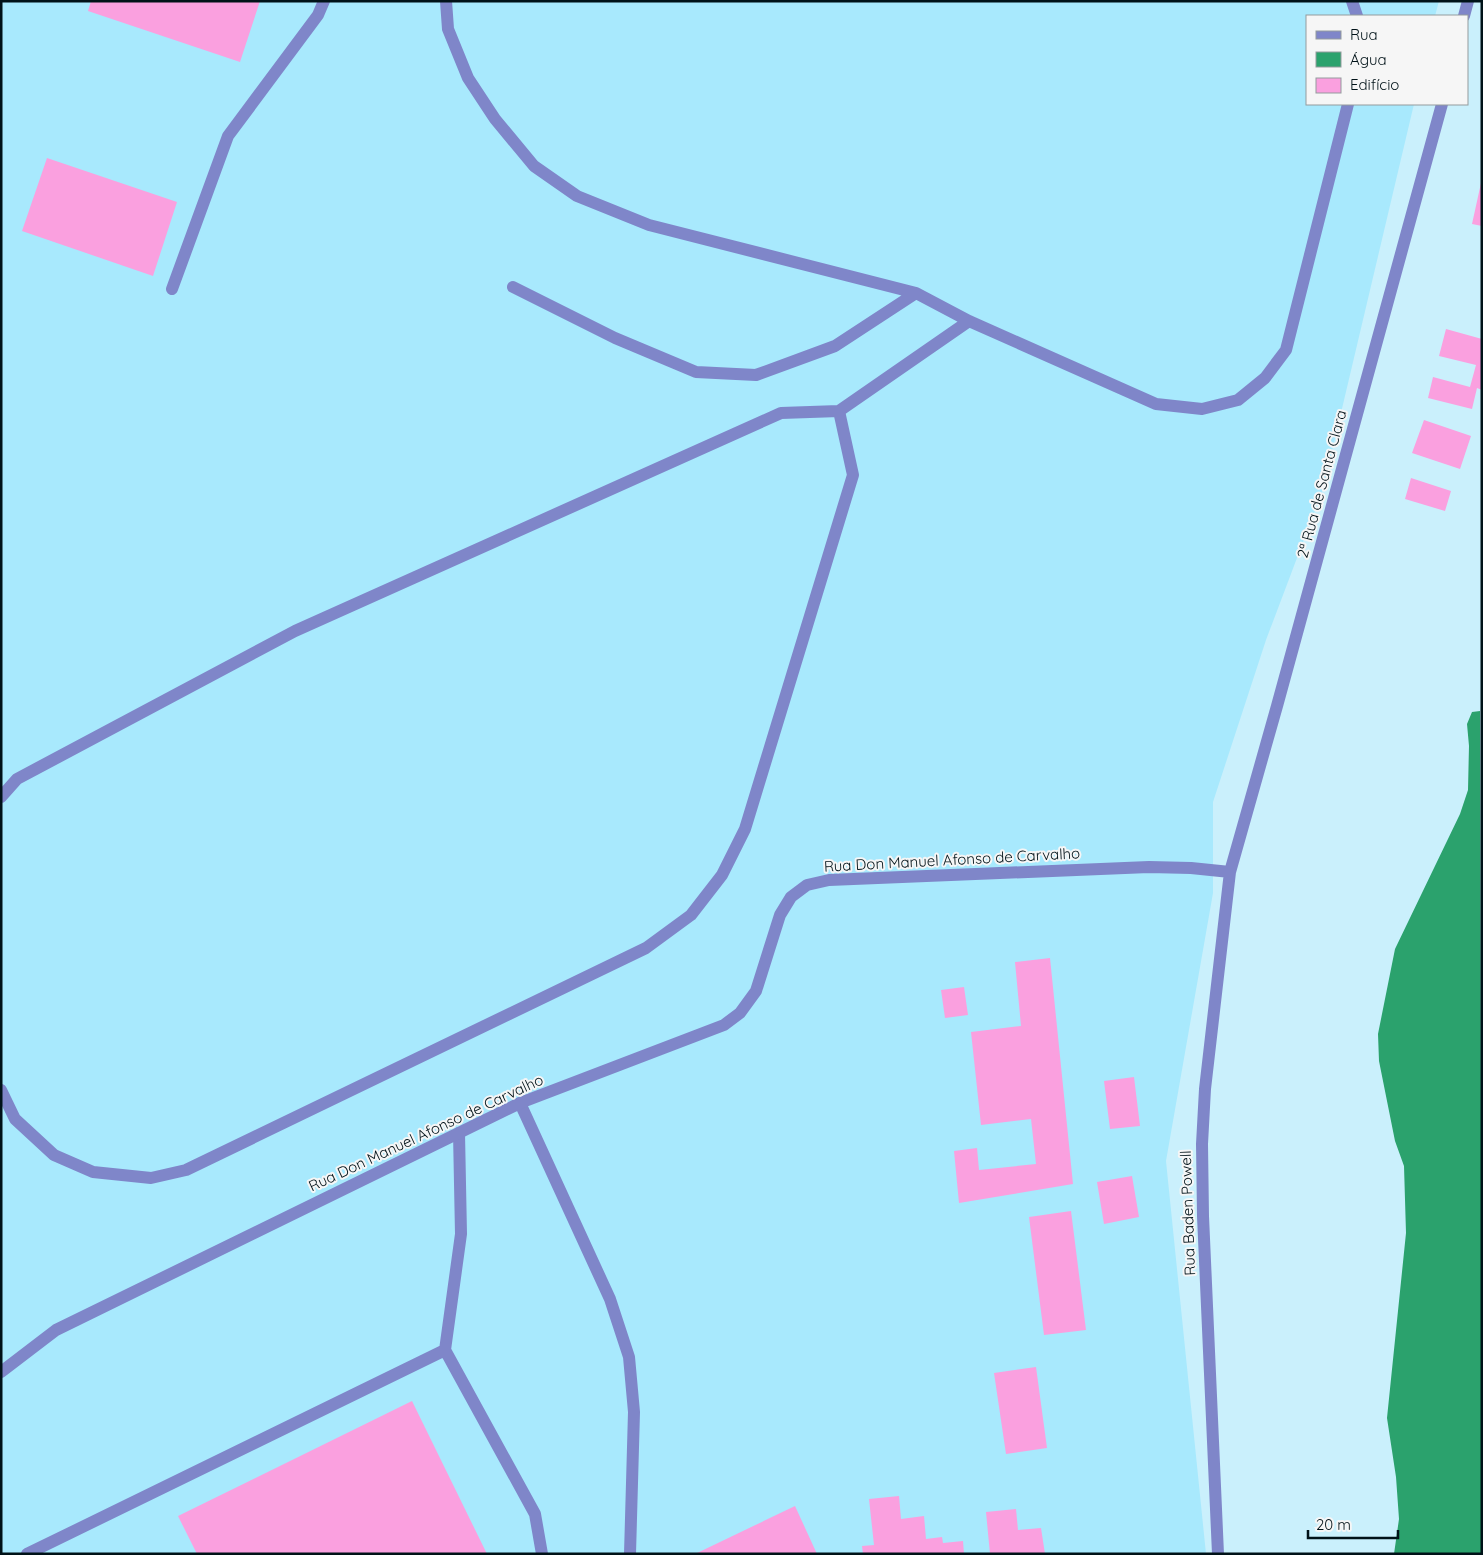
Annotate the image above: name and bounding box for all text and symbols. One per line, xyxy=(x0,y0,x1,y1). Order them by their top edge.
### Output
legend xyxy=(1306,15,1468,105)
text: Rua xyxy=(1350,25,1378,44)
text: Água xyxy=(1350,50,1387,69)
text: Edifício xyxy=(1350,75,1399,94)
street label: 2ª Rua de Santa Clara xyxy=(1293,408,1350,560)
street label: Rua Don Manuel Afonso de Carvalho xyxy=(823,843,1081,876)
street label: Rua Don Manuel Afonso de Carvalho xyxy=(305,1070,546,1195)
street label: Rua Baden Powell xyxy=(1176,1150,1199,1276)
scale bar xyxy=(1308,1508,1398,1540)
text: 20 m xyxy=(1316,1515,1351,1534)

